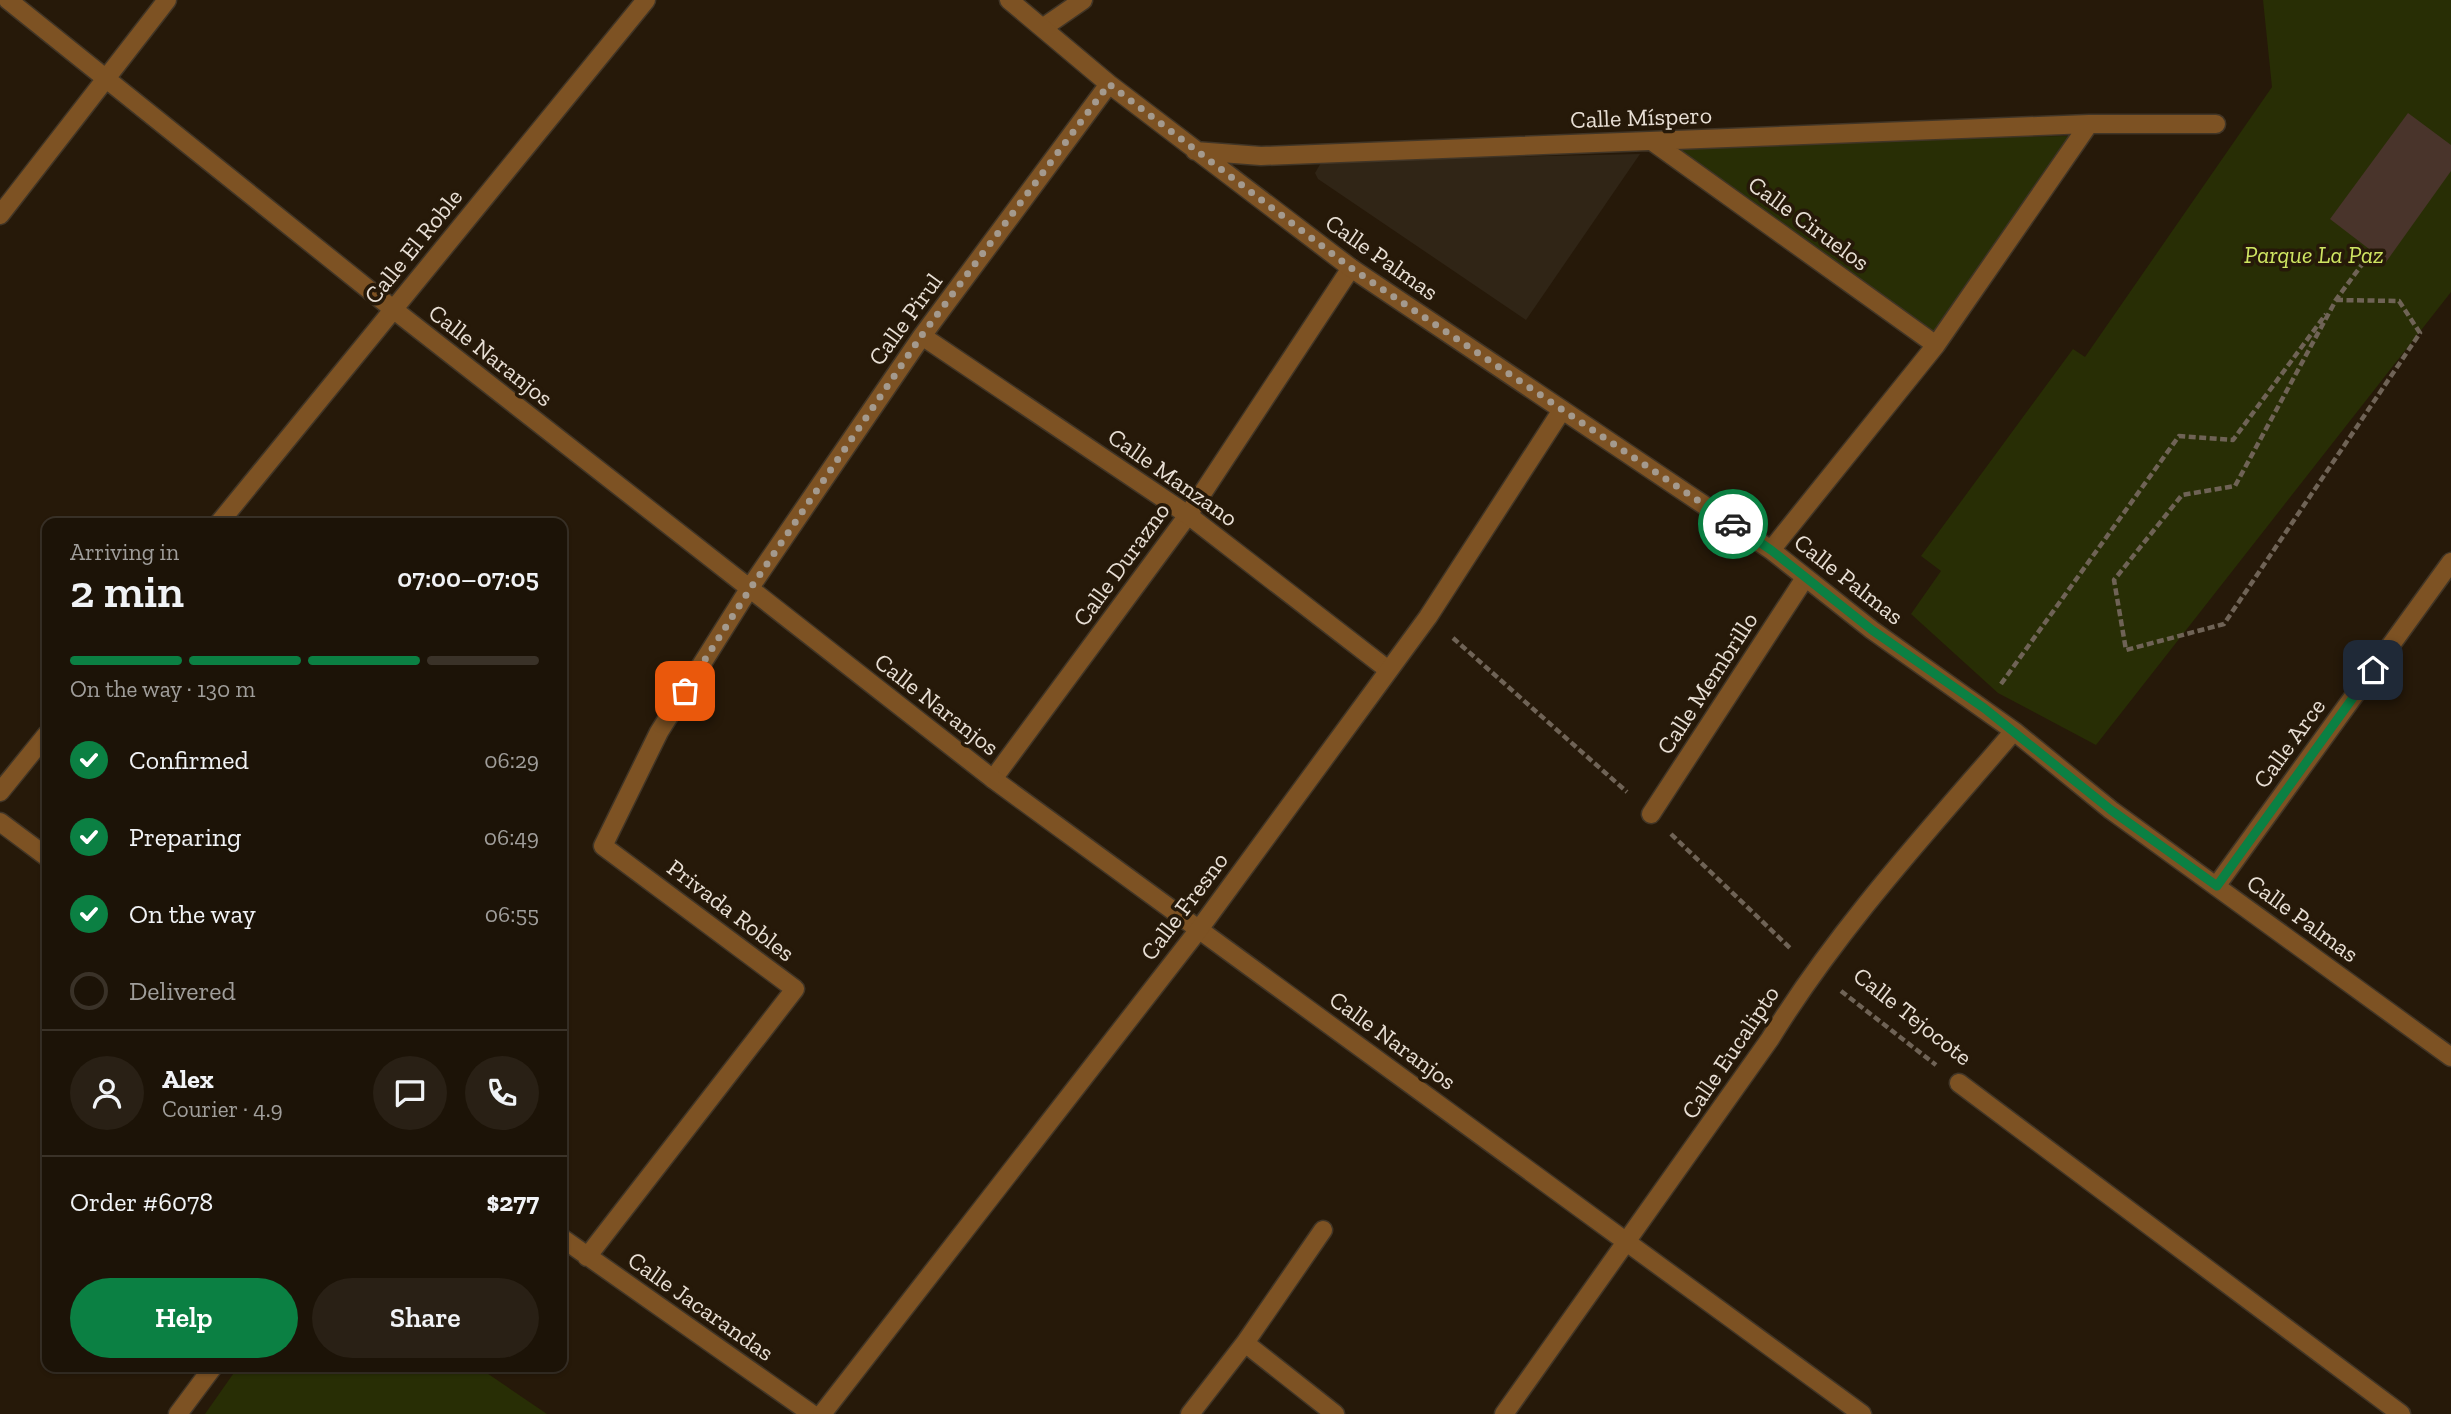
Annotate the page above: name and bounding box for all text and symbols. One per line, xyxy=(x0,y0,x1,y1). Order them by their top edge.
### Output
street label: Calle Míspero xyxy=(1570,100,1712,134)
street label: Calle Ciruelos xyxy=(1743,169,1875,277)
street label: Calle El Roble xyxy=(358,183,468,309)
street label: Calle Palmas xyxy=(1320,208,1444,306)
park label: Parque La Paz xyxy=(2244,240,2384,269)
street label: Calle Pirul xyxy=(862,267,948,371)
street label: Calle Naranjos xyxy=(423,298,559,412)
street label: Calle Manzano xyxy=(1103,422,1243,532)
courier xyxy=(1698,489,1768,559)
street label: Calle Durazno xyxy=(1066,496,1176,632)
icon: car xyxy=(1714,505,1752,543)
street label: Calle Palmas xyxy=(1788,527,1910,631)
text: Arriving in xyxy=(70,538,179,566)
text: 07:00–07:05 xyxy=(397,562,539,594)
text: 2 min xyxy=(70,564,184,619)
street label: Calle Membrillo xyxy=(1650,606,1764,760)
pin xyxy=(2343,640,2403,700)
street label: Calle Naranjos xyxy=(869,647,1005,761)
icon: home xyxy=(2354,651,2392,689)
pin xyxy=(655,661,715,721)
icon: bag xyxy=(666,672,704,710)
text: On the way · 130 m xyxy=(70,675,255,703)
street label: Calle Arce xyxy=(2247,692,2331,794)
icon: check xyxy=(70,741,108,779)
text: Confirmed xyxy=(129,744,249,776)
text: 06:29 xyxy=(484,746,539,774)
icon: check xyxy=(70,818,108,856)
text: Preparing xyxy=(129,821,241,853)
text: 06:49 xyxy=(484,823,539,851)
street label: Calle Fresno xyxy=(1134,846,1234,966)
street label: Privada Robles xyxy=(662,853,800,967)
street label: Calle Palmas xyxy=(2241,868,2365,968)
icon: check xyxy=(70,895,108,933)
text: On the way xyxy=(129,898,256,930)
text: 06:55 xyxy=(485,900,539,928)
street label: Calle Tejocote xyxy=(1848,961,1978,1071)
text: Delivered xyxy=(129,975,236,1007)
street label: Calle Eucalipto xyxy=(1675,980,1785,1124)
street label: Calle Naranjos xyxy=(1324,984,1462,1096)
button: person xyxy=(70,1056,144,1130)
button: chat xyxy=(373,1056,447,1130)
button: phone xyxy=(465,1056,539,1130)
text: Alex xyxy=(162,1063,214,1095)
text: Courier · 4.9 xyxy=(162,1095,283,1123)
text: Order #6078 xyxy=(70,1186,213,1218)
text: $277 xyxy=(487,1186,539,1218)
street label: Calle Jacarandas xyxy=(622,1245,780,1367)
button: Help xyxy=(70,1278,298,1358)
button: Share xyxy=(312,1278,539,1358)

